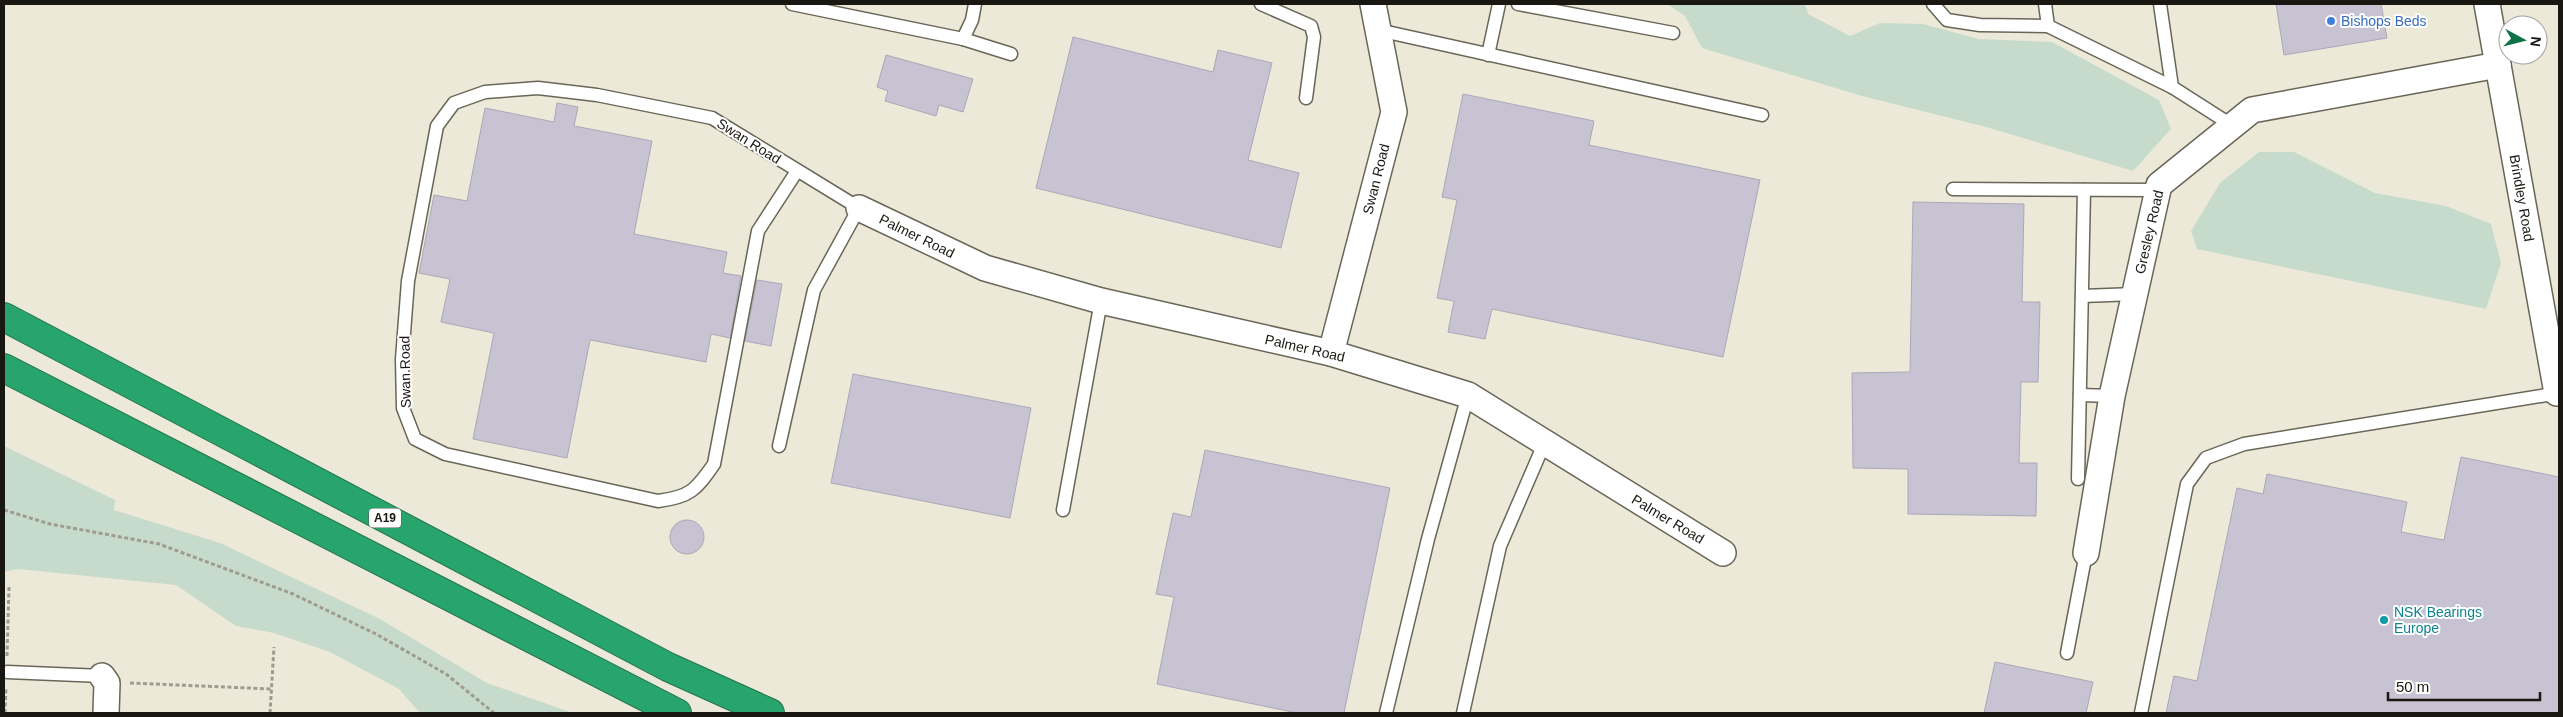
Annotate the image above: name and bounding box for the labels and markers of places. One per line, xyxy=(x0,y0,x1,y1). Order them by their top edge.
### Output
place label: Bishops Beds xyxy=(2341,13,2427,29)
marker: Bishops Beds xyxy=(2325,15,2337,27)
place label: NSK Bearings Europe xyxy=(2394,604,2482,636)
marker: NSK Bearings Europe xyxy=(2378,614,2390,626)

